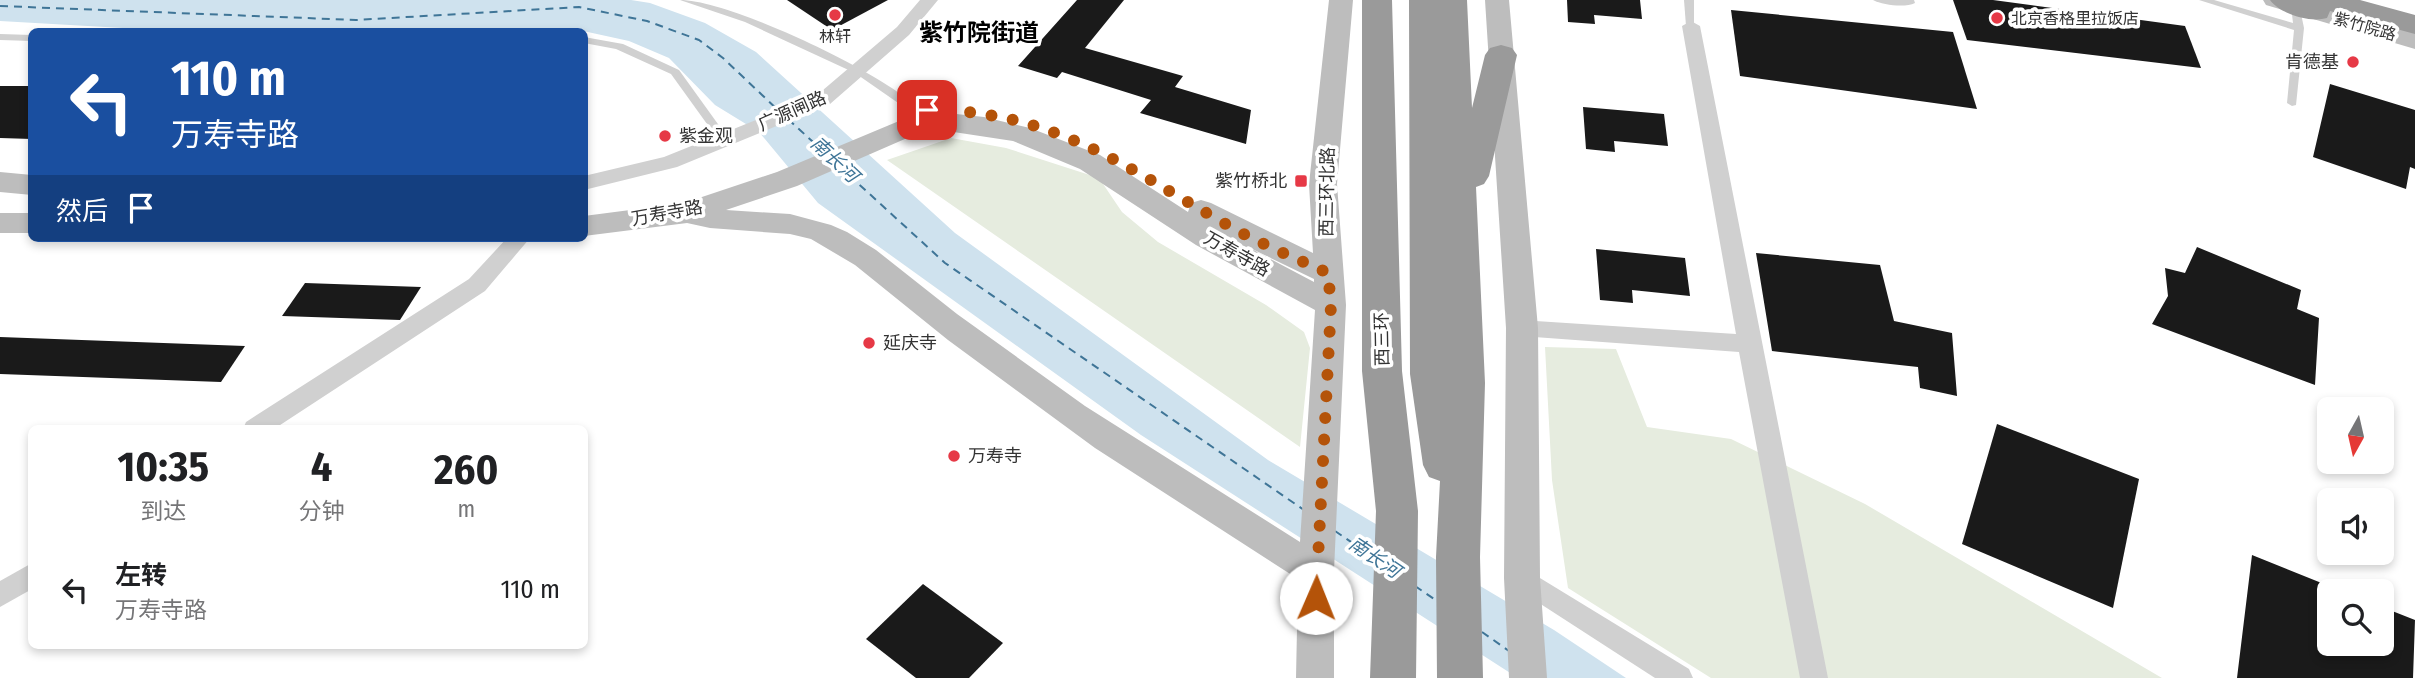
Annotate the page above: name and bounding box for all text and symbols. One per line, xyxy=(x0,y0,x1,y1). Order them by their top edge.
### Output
marker: 林轩 xyxy=(827,7,843,23)
place label: 北京香格里拉饭店 xyxy=(2011,9,2139,28)
street label: 紫竹院路 xyxy=(2331,9,2398,44)
marker: 北京香格里拉饭店 xyxy=(1989,10,2005,26)
district label: 紫竹院街道 xyxy=(919,19,1039,47)
place label: 林轩 xyxy=(819,27,851,46)
text: 110 m xyxy=(171,49,286,108)
place label: 肯德基 xyxy=(2285,51,2339,73)
marker: 肯德基 xyxy=(2345,54,2361,70)
icon: left xyxy=(56,56,147,147)
pin xyxy=(897,80,957,140)
street label: 广源闸路 xyxy=(755,86,829,136)
icon: arrive xyxy=(908,91,946,129)
text: 万寿寺路 xyxy=(171,116,299,154)
place label: 紫金观 xyxy=(679,125,733,147)
marker: 紫金观 xyxy=(657,128,673,144)
water label: 南长河 xyxy=(806,132,866,190)
street label: 西三环北路 xyxy=(1315,147,1339,237)
place label: 紫竹桥北 xyxy=(1215,170,1287,192)
marker: 紫竹桥北 xyxy=(1293,173,1309,189)
icon: arrive xyxy=(122,189,160,227)
text: 然后 xyxy=(56,196,108,227)
street label: 万寿寺路 xyxy=(630,196,704,230)
street label: 万寿寺路 xyxy=(1200,227,1274,281)
street label: 西三环 xyxy=(1371,312,1393,366)
place label: 延庆寺 xyxy=(883,332,937,354)
marker: 延庆寺 xyxy=(861,335,877,351)
north arrow xyxy=(2317,397,2394,474)
map controls xyxy=(2317,397,2394,656)
text: 10:35 xyxy=(118,442,209,492)
text: 4 xyxy=(311,442,332,492)
text: 260 xyxy=(434,445,498,495)
place label: 万寿寺 xyxy=(968,445,1022,467)
marker: 万寿寺 xyxy=(946,448,962,464)
button: sound xyxy=(2317,488,2394,565)
text: m xyxy=(457,495,475,523)
text: 到达 xyxy=(140,497,186,525)
text: 分钟 xyxy=(299,497,345,525)
water label: 南长河 xyxy=(1345,532,1408,585)
text: 左转 xyxy=(115,560,167,591)
position arrow xyxy=(1279,561,1353,635)
icon: left xyxy=(56,571,94,609)
text: 110 m xyxy=(500,574,560,605)
button: search xyxy=(2317,579,2394,656)
text: 万寿寺路 xyxy=(115,596,207,624)

